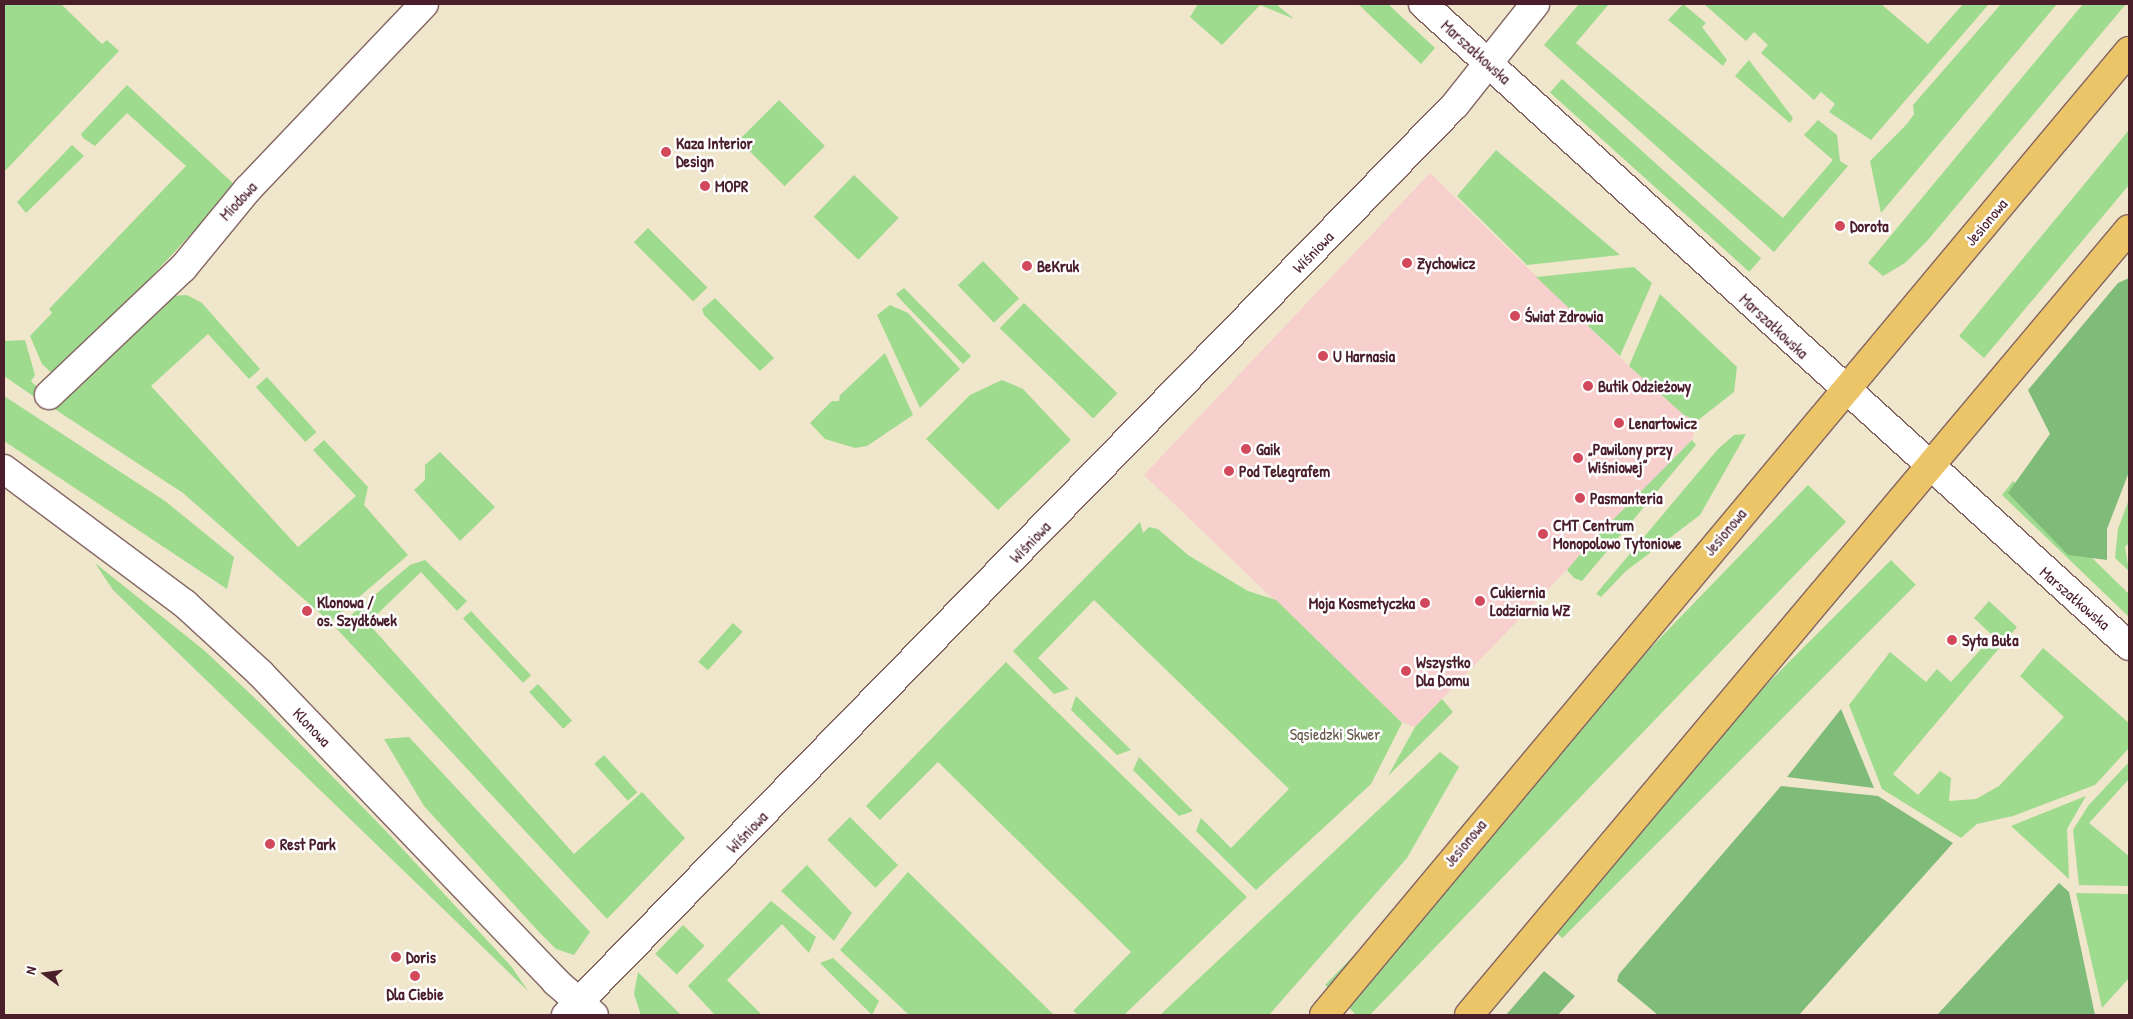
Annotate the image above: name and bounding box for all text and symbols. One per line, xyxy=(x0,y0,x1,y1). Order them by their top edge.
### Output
street label: Marszałkowska xyxy=(1437,16,1515,88)
place label: Kaza Interior Design xyxy=(676,133,753,171)
marker: Kaza Interior Design xyxy=(660,146,672,158)
place label: MOPR xyxy=(715,176,748,196)
street label: Miodowa xyxy=(215,178,261,224)
marker: MOPR xyxy=(699,180,711,192)
street label: Jesionowa xyxy=(1961,194,2011,250)
place label: Dorota xyxy=(1850,216,1888,236)
marker: Dorota xyxy=(1834,220,1846,232)
street label: Wiśniowa xyxy=(1289,227,1337,277)
place label: Zychowicz xyxy=(1417,253,1475,273)
place label: BeKruk xyxy=(1037,256,1079,276)
marker: Zychowicz xyxy=(1401,257,1413,269)
marker: BeKruk xyxy=(1021,260,1033,272)
street label: Marszałkowska xyxy=(1736,289,1812,363)
place label: Świat Zdrowia xyxy=(1525,306,1603,326)
marker: Świat Zdrowia xyxy=(1509,310,1521,322)
place label: U Harnasia xyxy=(1333,346,1395,366)
marker: U Harnasia xyxy=(1317,350,1329,362)
place label: Butik Odzieżowy xyxy=(1598,376,1691,396)
marker: Butik Odzieżowy xyxy=(1582,380,1594,392)
place label: Lenartowicz xyxy=(1629,413,1697,433)
marker: Lenartowicz xyxy=(1613,417,1625,429)
place label: Gaik xyxy=(1256,439,1280,459)
place label: „Pawilony przy Wiśniowej” xyxy=(1588,439,1673,477)
marker: Gaik xyxy=(1240,443,1252,455)
marker: „Pawilony przy Wiśniowej” xyxy=(1572,452,1584,464)
place label: Pod Telegrafem xyxy=(1239,461,1330,481)
marker: Pod Telegrafem xyxy=(1223,465,1235,477)
place label: Pasmanteria xyxy=(1590,488,1662,508)
marker: Pasmanteria xyxy=(1574,492,1586,504)
street label: Jesionowa xyxy=(1700,504,1750,560)
place label: CMT Centrum Monopolowo Tytoniowe xyxy=(1553,515,1681,553)
street label: Wiśniowa xyxy=(1006,517,1054,567)
marker: CMT Centrum Monopolowo Tytoniowe xyxy=(1537,528,1549,540)
street label: Marszałkowska xyxy=(2036,562,2114,634)
place label: Cukiernia Lodziarnia WZ xyxy=(1490,582,1570,620)
place label: Klonowa / os. Szydłówek xyxy=(317,592,397,630)
place label: Moja Kosmetyczka xyxy=(1309,593,1415,613)
marker: Cukiernia Lodziarnia WZ xyxy=(1474,595,1486,607)
marker: Moja Kosmetyczka xyxy=(1419,597,1431,609)
marker: Klonowa / os. Szydłówek xyxy=(301,605,313,617)
place label: Syta Buła xyxy=(1962,630,2018,650)
marker: Syta Buła xyxy=(1946,634,1958,646)
place label: Wszystko Dla Domu xyxy=(1416,652,1470,690)
marker: Wszystko Dla Domu xyxy=(1400,665,1412,677)
street label: Klonowa xyxy=(289,704,335,750)
park label: Sąsiedzki Skwer xyxy=(1290,724,1380,744)
street label: Wiśniowa xyxy=(723,807,771,857)
street label: Jesionowa xyxy=(1440,815,1490,871)
place label: Rest Park xyxy=(280,834,336,854)
marker: Rest Park xyxy=(264,838,276,850)
place label: Doris xyxy=(406,947,436,967)
north arrow xyxy=(20,949,70,999)
marker: Doris xyxy=(390,951,402,963)
text: N xyxy=(20,964,40,976)
marker: Dla Ciebie xyxy=(409,970,421,982)
place label: Dla Ciebie xyxy=(386,984,444,1004)

